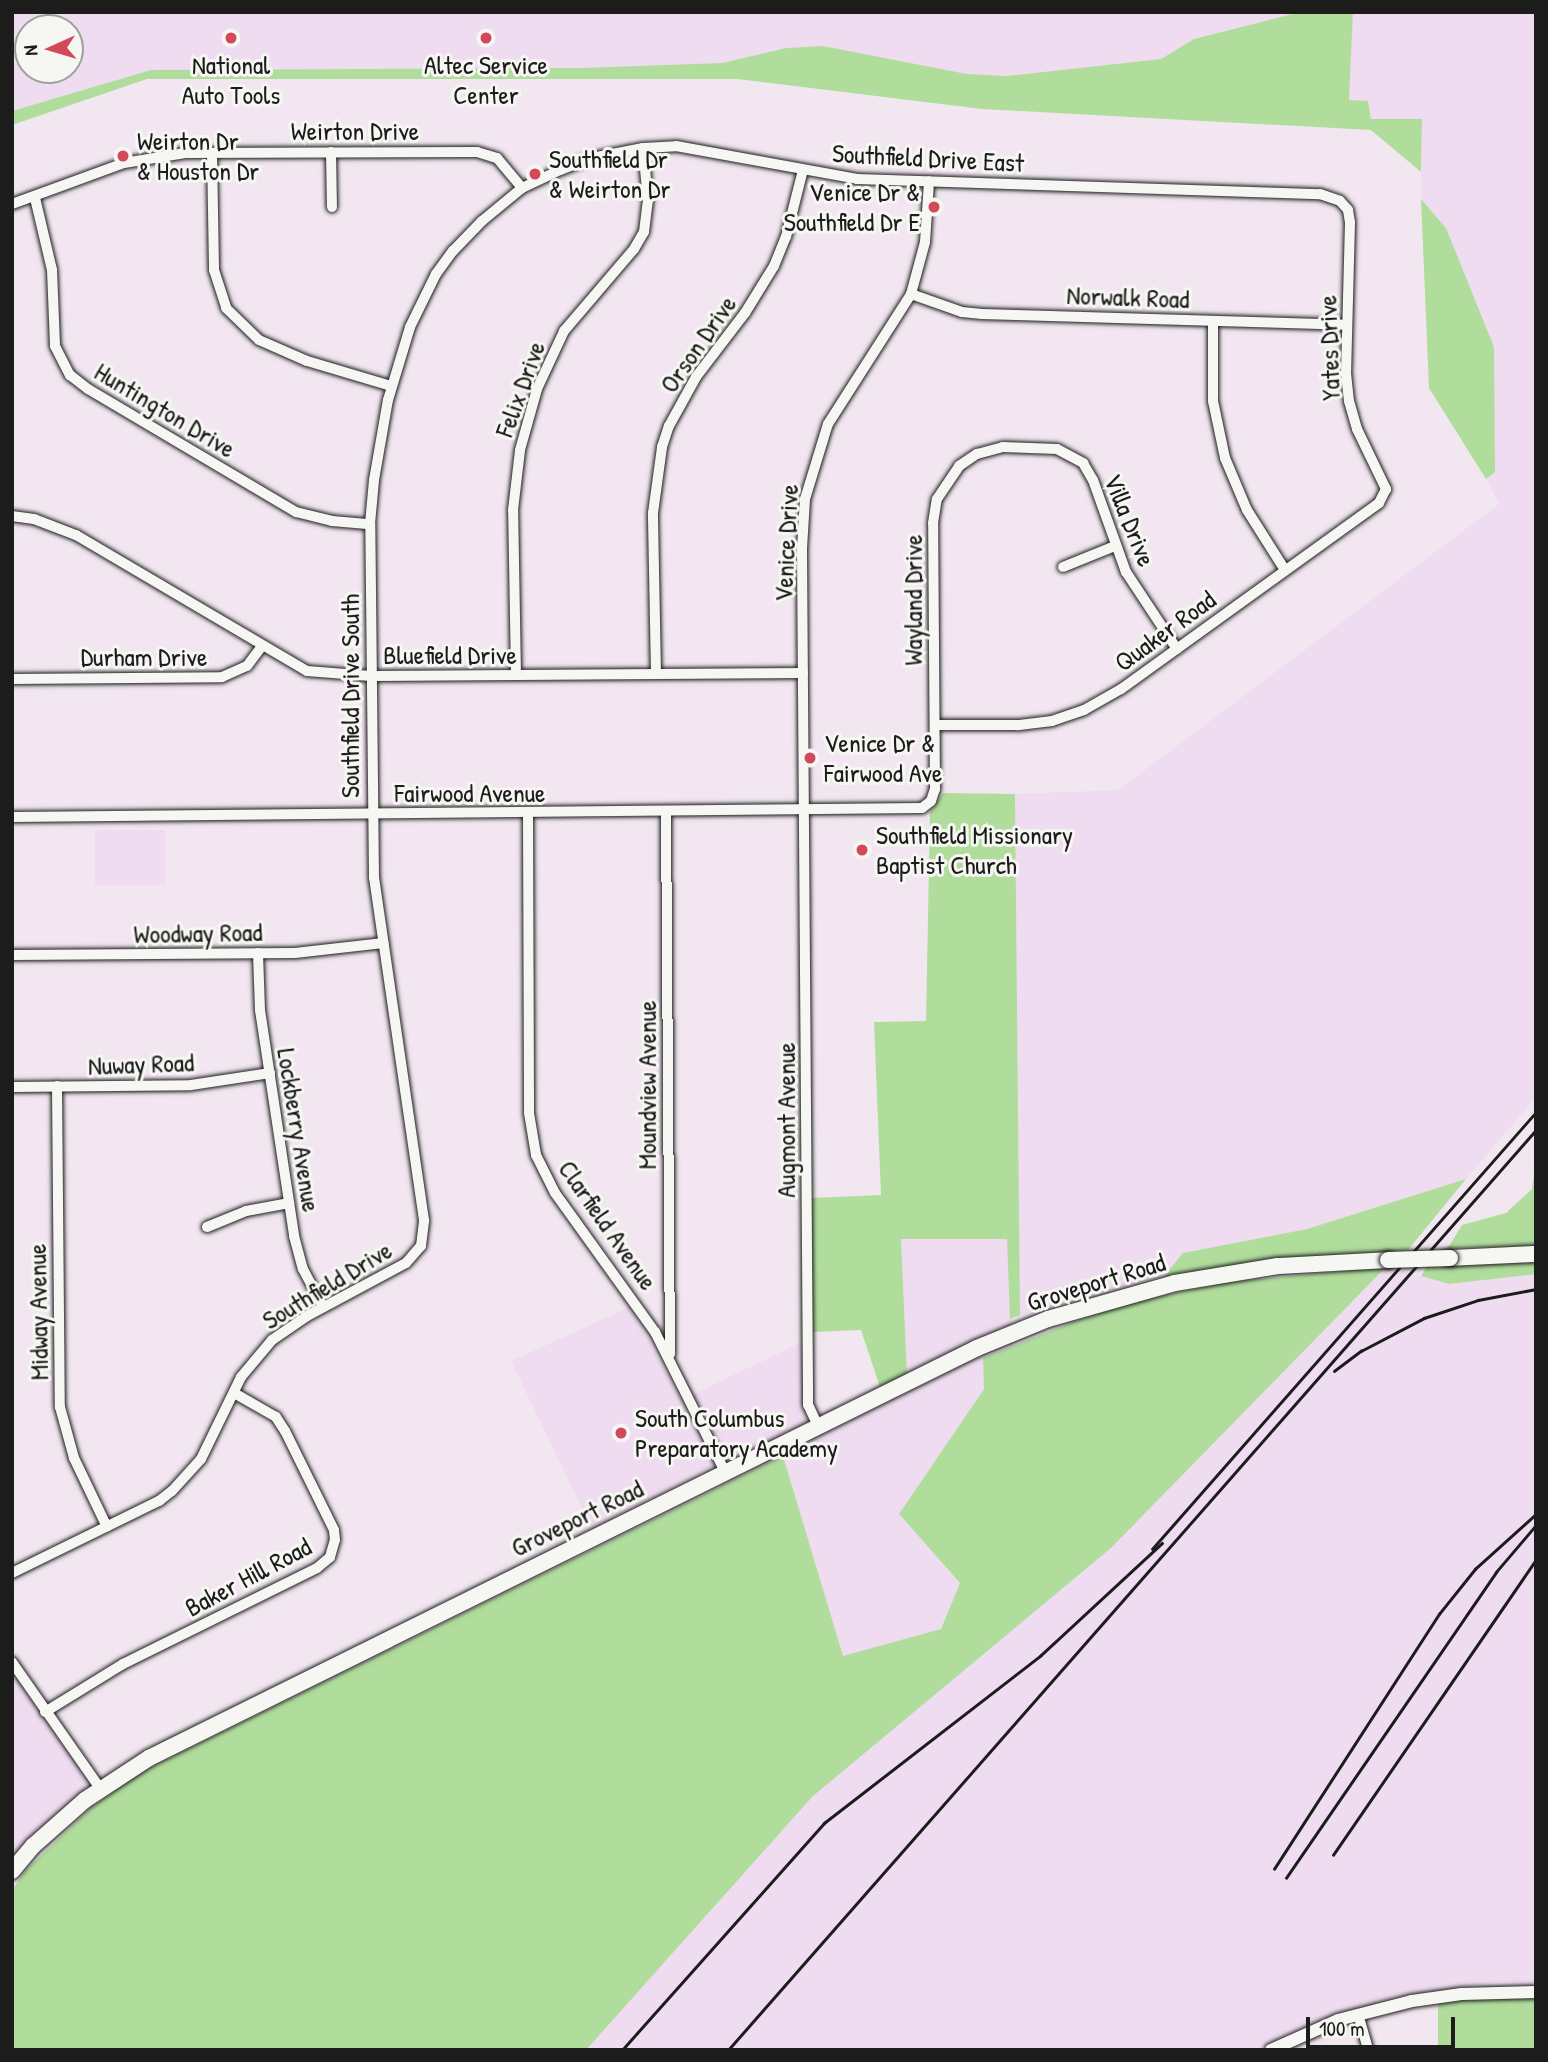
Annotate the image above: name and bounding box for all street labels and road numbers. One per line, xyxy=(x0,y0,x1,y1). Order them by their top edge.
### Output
street label: Weirton Drive xyxy=(291,115,419,147)
street label: Southfield Drive East xyxy=(831,137,1025,179)
street label: Norwalk Road xyxy=(1066,279,1190,315)
street label: Orson Drive xyxy=(653,289,743,399)
street label: Yates Drive xyxy=(1312,295,1346,401)
street label: Felix Drive xyxy=(488,337,552,441)
street label: Huntington Drive xyxy=(89,356,241,464)
street label: Villa Drive xyxy=(1097,469,1163,571)
street label: Venice Drive xyxy=(767,483,805,603)
street label: Wayland Drive xyxy=(897,534,929,666)
street label: Quaker Road xyxy=(1108,584,1222,678)
street label: Southfield Drive South xyxy=(334,594,366,798)
street label: Bluefield Drive xyxy=(383,639,517,671)
street label: Durham Drive xyxy=(81,641,207,673)
street label: Fairwood Avenue xyxy=(395,777,545,809)
street label: Woodway Road xyxy=(133,916,263,950)
street label: Moundview Avenue xyxy=(631,1001,663,1169)
street label: Augmont Avenue xyxy=(770,1042,802,1198)
street label: Lockberry Avenue xyxy=(271,1046,327,1214)
street label: Nuway Road xyxy=(87,1047,195,1081)
street label: Clarfield Avenue xyxy=(552,1154,664,1296)
street label: Southfield Drive xyxy=(257,1234,397,1336)
street label: Midway Avenue xyxy=(21,1243,55,1381)
street label: Groveport Road xyxy=(1023,1246,1169,1318)
street label: Groveport Road xyxy=(506,1473,648,1563)
street label: Baker Hill Road xyxy=(180,1531,316,1623)

